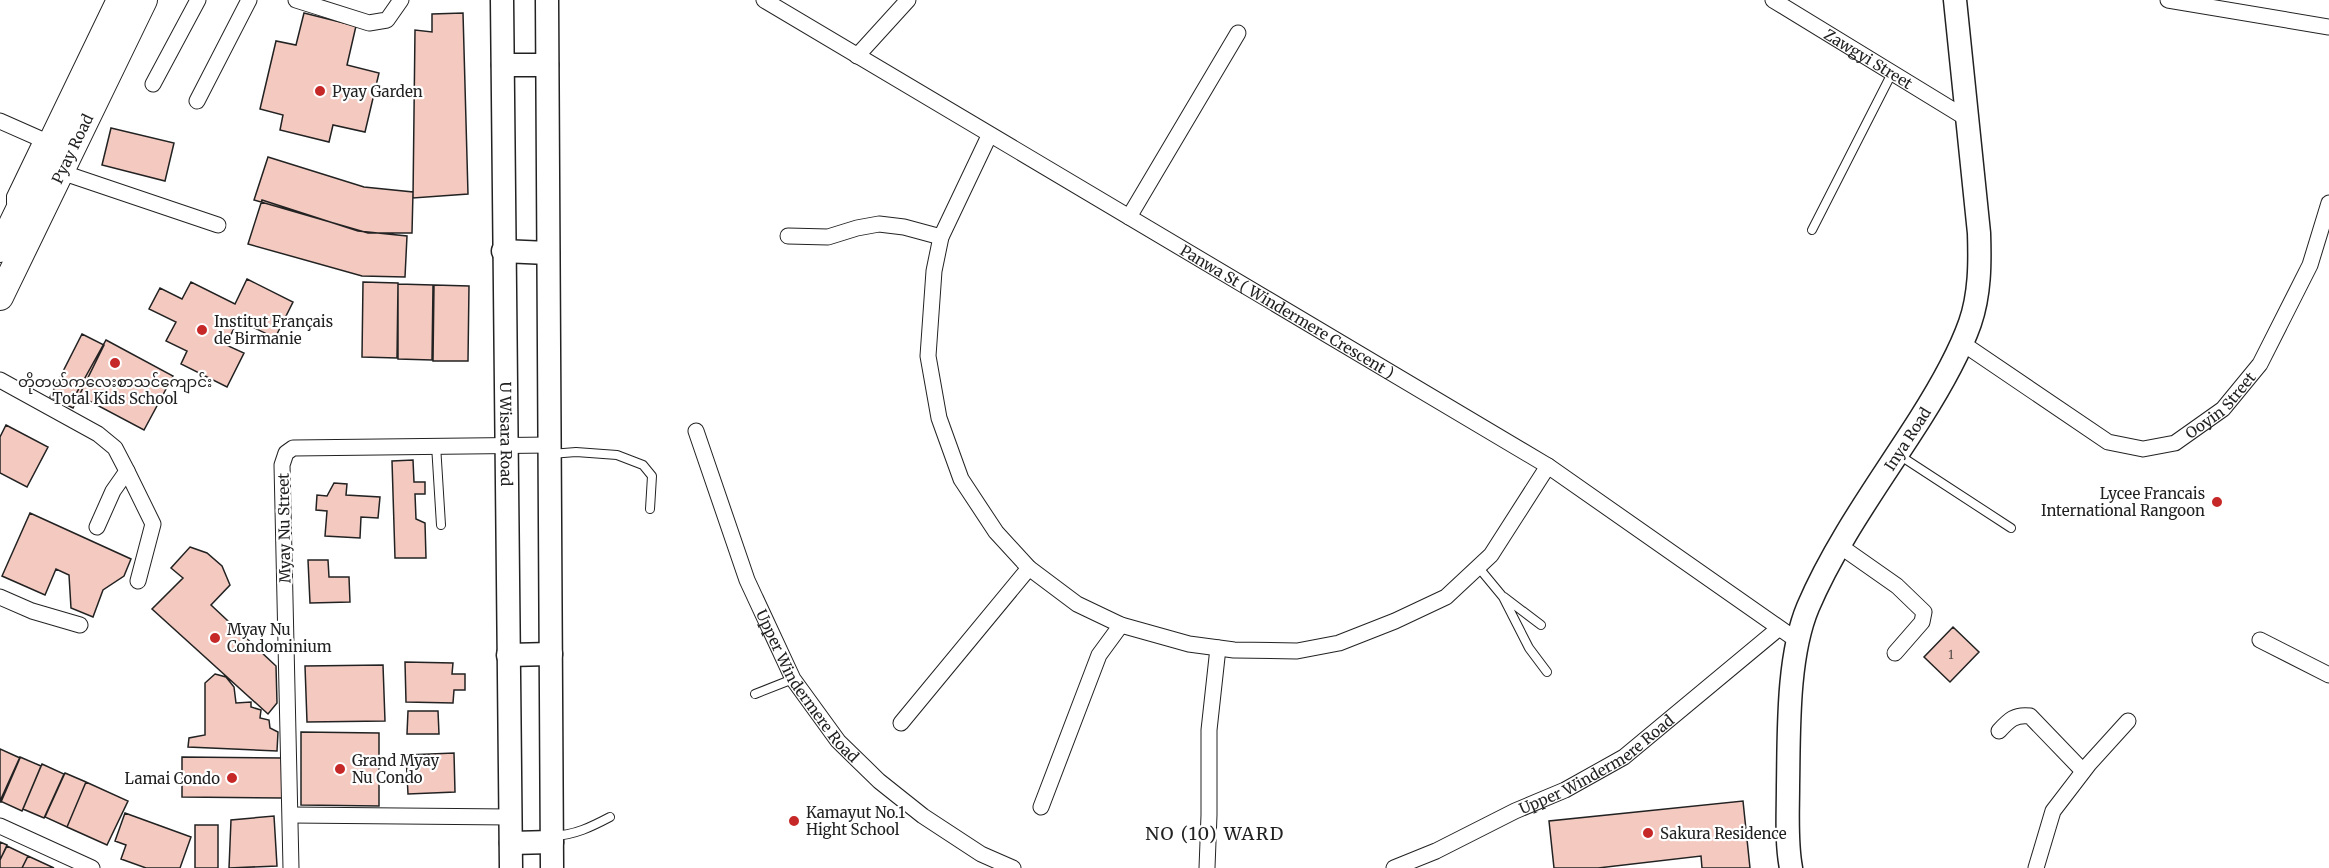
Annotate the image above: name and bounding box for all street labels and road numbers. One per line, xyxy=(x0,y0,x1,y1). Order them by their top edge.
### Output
street label: Zawgyi Street xyxy=(1821,24,1916,93)
street label: Pyay Road xyxy=(47,111,97,186)
street label: Panwa St ( Windermere Crescent ) xyxy=(1177,240,1398,382)
street label: Ooyin Street xyxy=(2181,368,2259,442)
street label: U Wisara Road xyxy=(496,381,517,486)
street label: Inya Road xyxy=(1880,404,1935,474)
street label: Myay Nu Street xyxy=(274,473,294,583)
street label: Upper Windermere Road xyxy=(752,606,863,766)
street label: Upper Windermere Road xyxy=(1516,710,1677,818)

